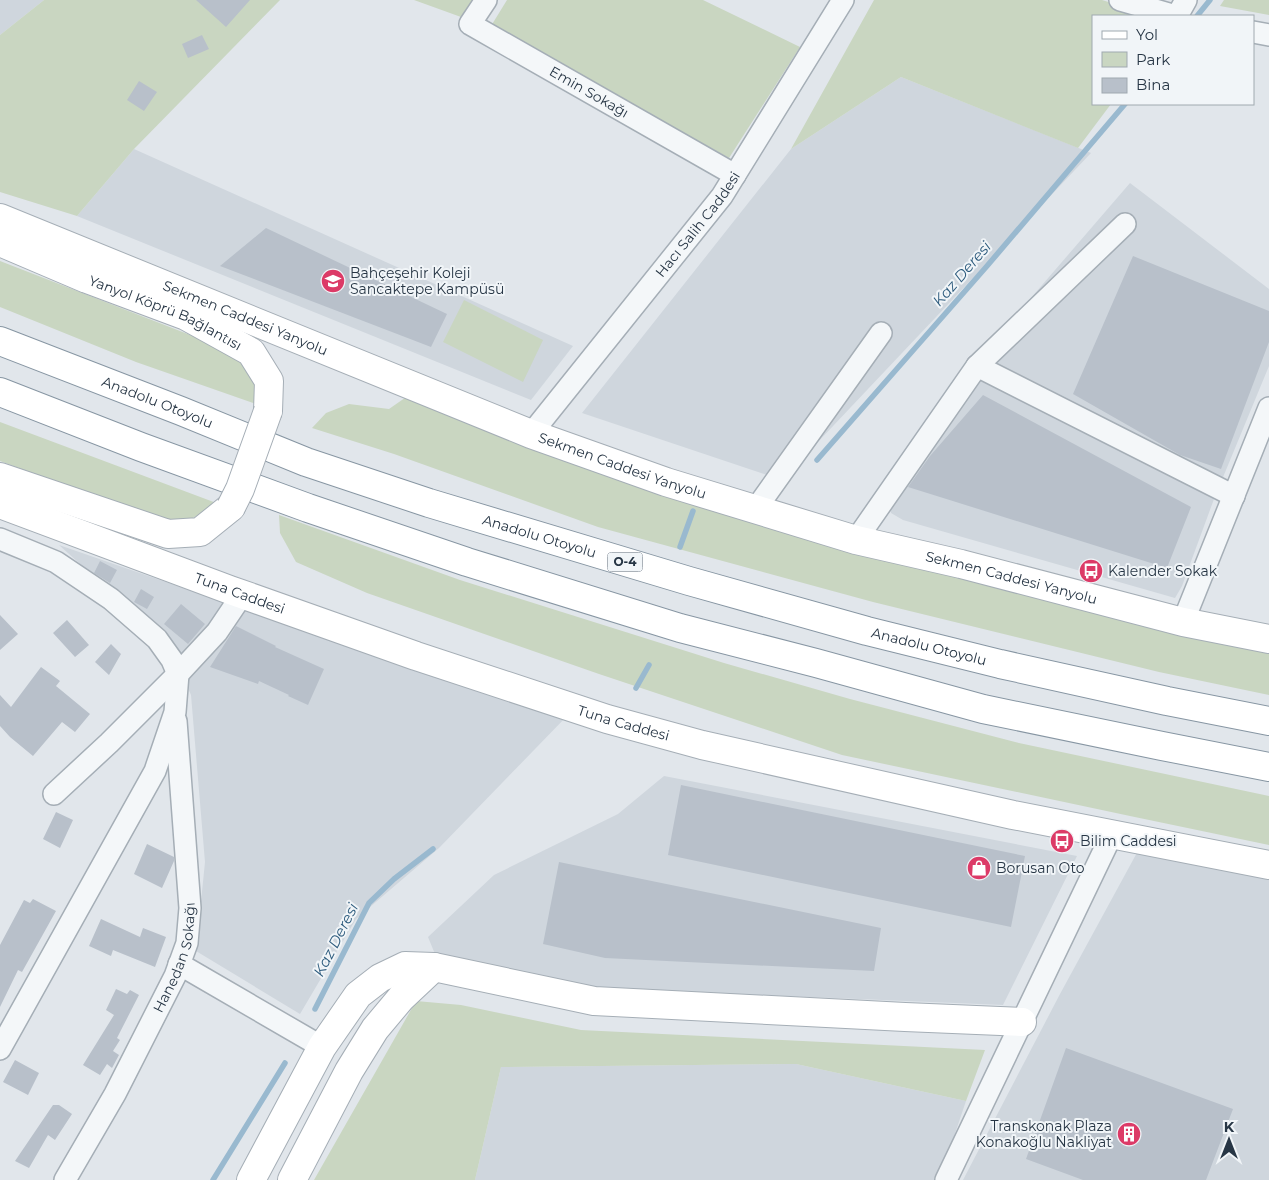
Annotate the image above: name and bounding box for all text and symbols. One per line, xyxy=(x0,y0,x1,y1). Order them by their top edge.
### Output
legend xyxy=(1092,15,1254,105)
text: Yol xyxy=(1136,25,1158,44)
text: Park xyxy=(1136,50,1170,69)
street label: Emin Sokağı xyxy=(546,62,632,122)
text: Bina xyxy=(1136,75,1170,94)
street label: Hacı Salih Caddesi xyxy=(651,168,744,281)
water label: Kaz Deresi xyxy=(928,237,996,310)
place label: Bahçeşehir Koleji Sancaktepe Kampüsü xyxy=(350,264,504,298)
school or university icon: Bahçeşehir Koleji Sancaktepe Kampüsü xyxy=(320,268,346,294)
street label: Yanyol Köprü Bağlantısı xyxy=(86,271,245,354)
street label: Sekmen Caddesi Yanyolu xyxy=(160,276,331,359)
street label: Anadolu Otoyolu xyxy=(99,372,216,432)
street label: Sekmen Caddesi Yanyolu xyxy=(536,428,709,503)
street label: Anadolu Otoyolu xyxy=(480,511,599,562)
street label: Sekmen Caddesi Yanyolu xyxy=(924,547,1099,608)
road number: O-4 xyxy=(608,552,642,572)
bus stop icon: Kalender Sokak xyxy=(1078,558,1104,584)
place label: Kalender Sokak xyxy=(1108,562,1218,580)
street label: Tuna Caddesi xyxy=(192,569,288,618)
street label: Anadolu Otoyolu xyxy=(870,623,989,669)
street label: Tuna Caddesi xyxy=(575,701,671,745)
bus stop icon: Bilim Caddesi xyxy=(1049,828,1075,854)
place label: Bilim Caddesi xyxy=(1080,832,1177,850)
shop icon: Borusan Oto xyxy=(966,855,992,881)
place label: Borusan Oto xyxy=(996,859,1085,877)
water label: Kaz Deresi xyxy=(309,899,363,980)
street label: Hanedan Sokağı xyxy=(149,902,199,1016)
north arrow xyxy=(1204,1115,1254,1165)
place label: Transkonak Plaza Konakoğlu Nakliyat xyxy=(976,1117,1112,1151)
text: K xyxy=(1224,1118,1235,1136)
building icon: Transkonak Plaza Konakoğlu Nakliyat xyxy=(1116,1121,1142,1147)

